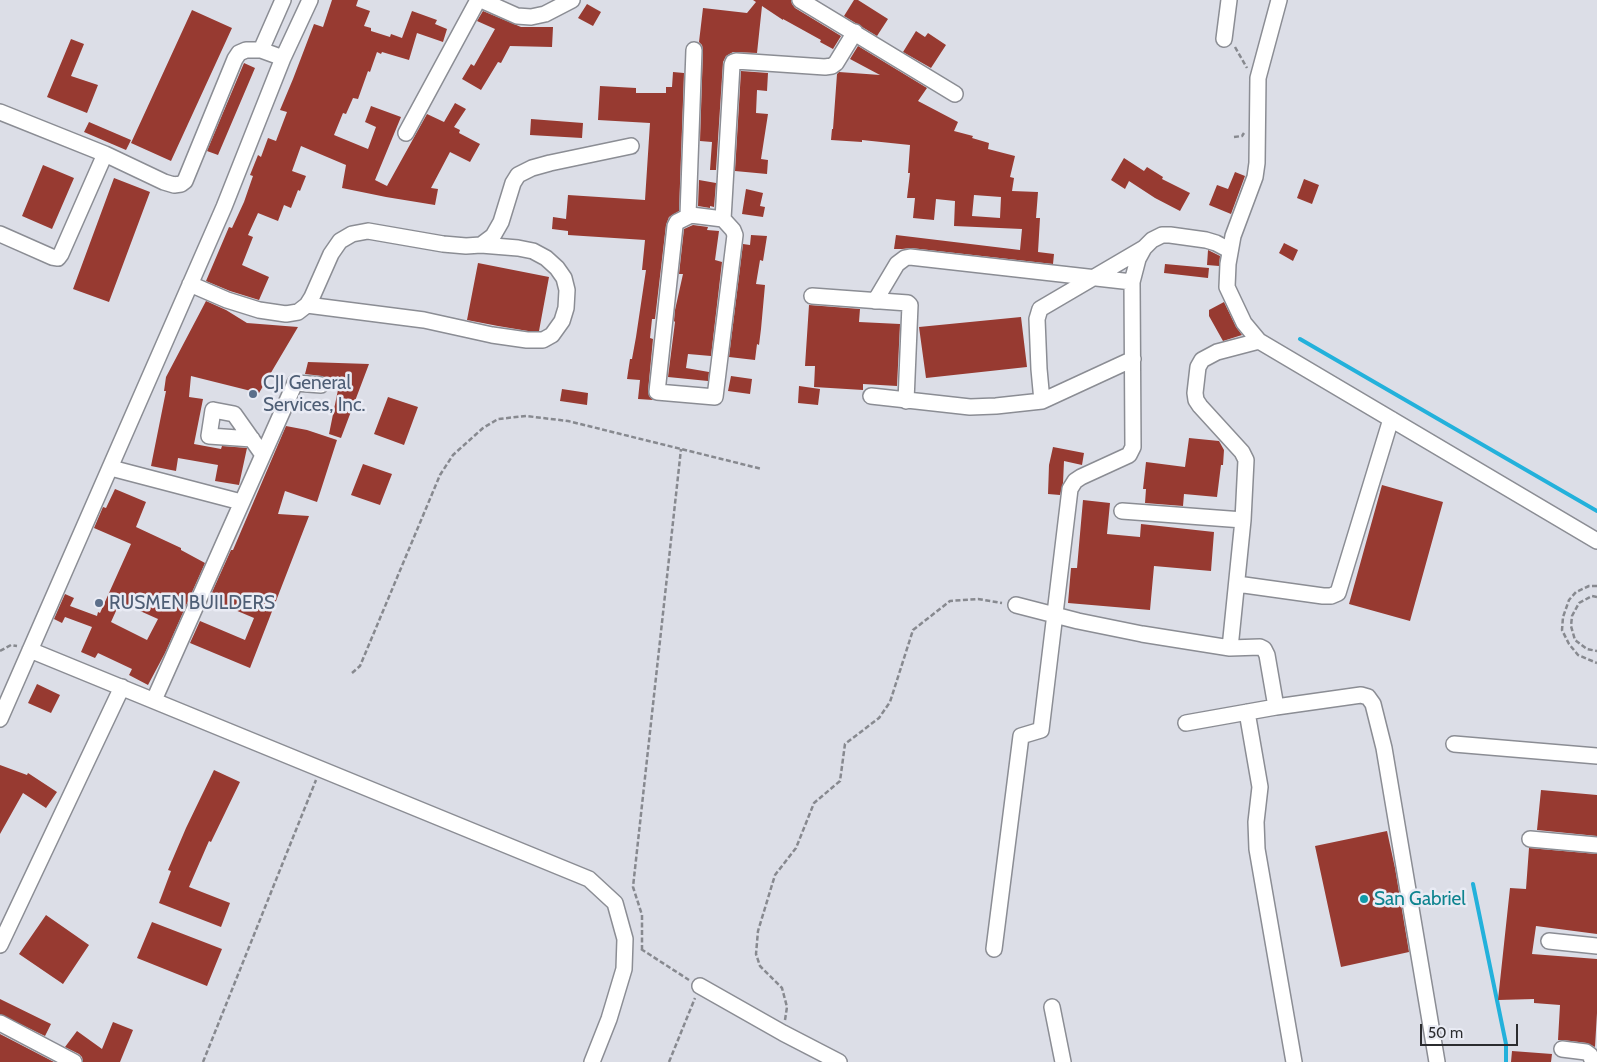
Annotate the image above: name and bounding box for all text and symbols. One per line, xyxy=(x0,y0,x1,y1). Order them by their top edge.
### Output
place label: CJI General Services, Inc. xyxy=(263,372,366,416)
marker: CJI General Services, Inc. xyxy=(247,388,259,400)
place label: RUSMEN BUILDERS xyxy=(109,592,275,614)
marker: RUSMEN BUILDERS xyxy=(93,597,105,609)
place label: San Gabriel xyxy=(1374,888,1466,910)
marker: San Gabriel xyxy=(1358,893,1370,905)
scale bar xyxy=(1422,1014,1520,1046)
text: 50 m xyxy=(1428,1024,1463,1042)

